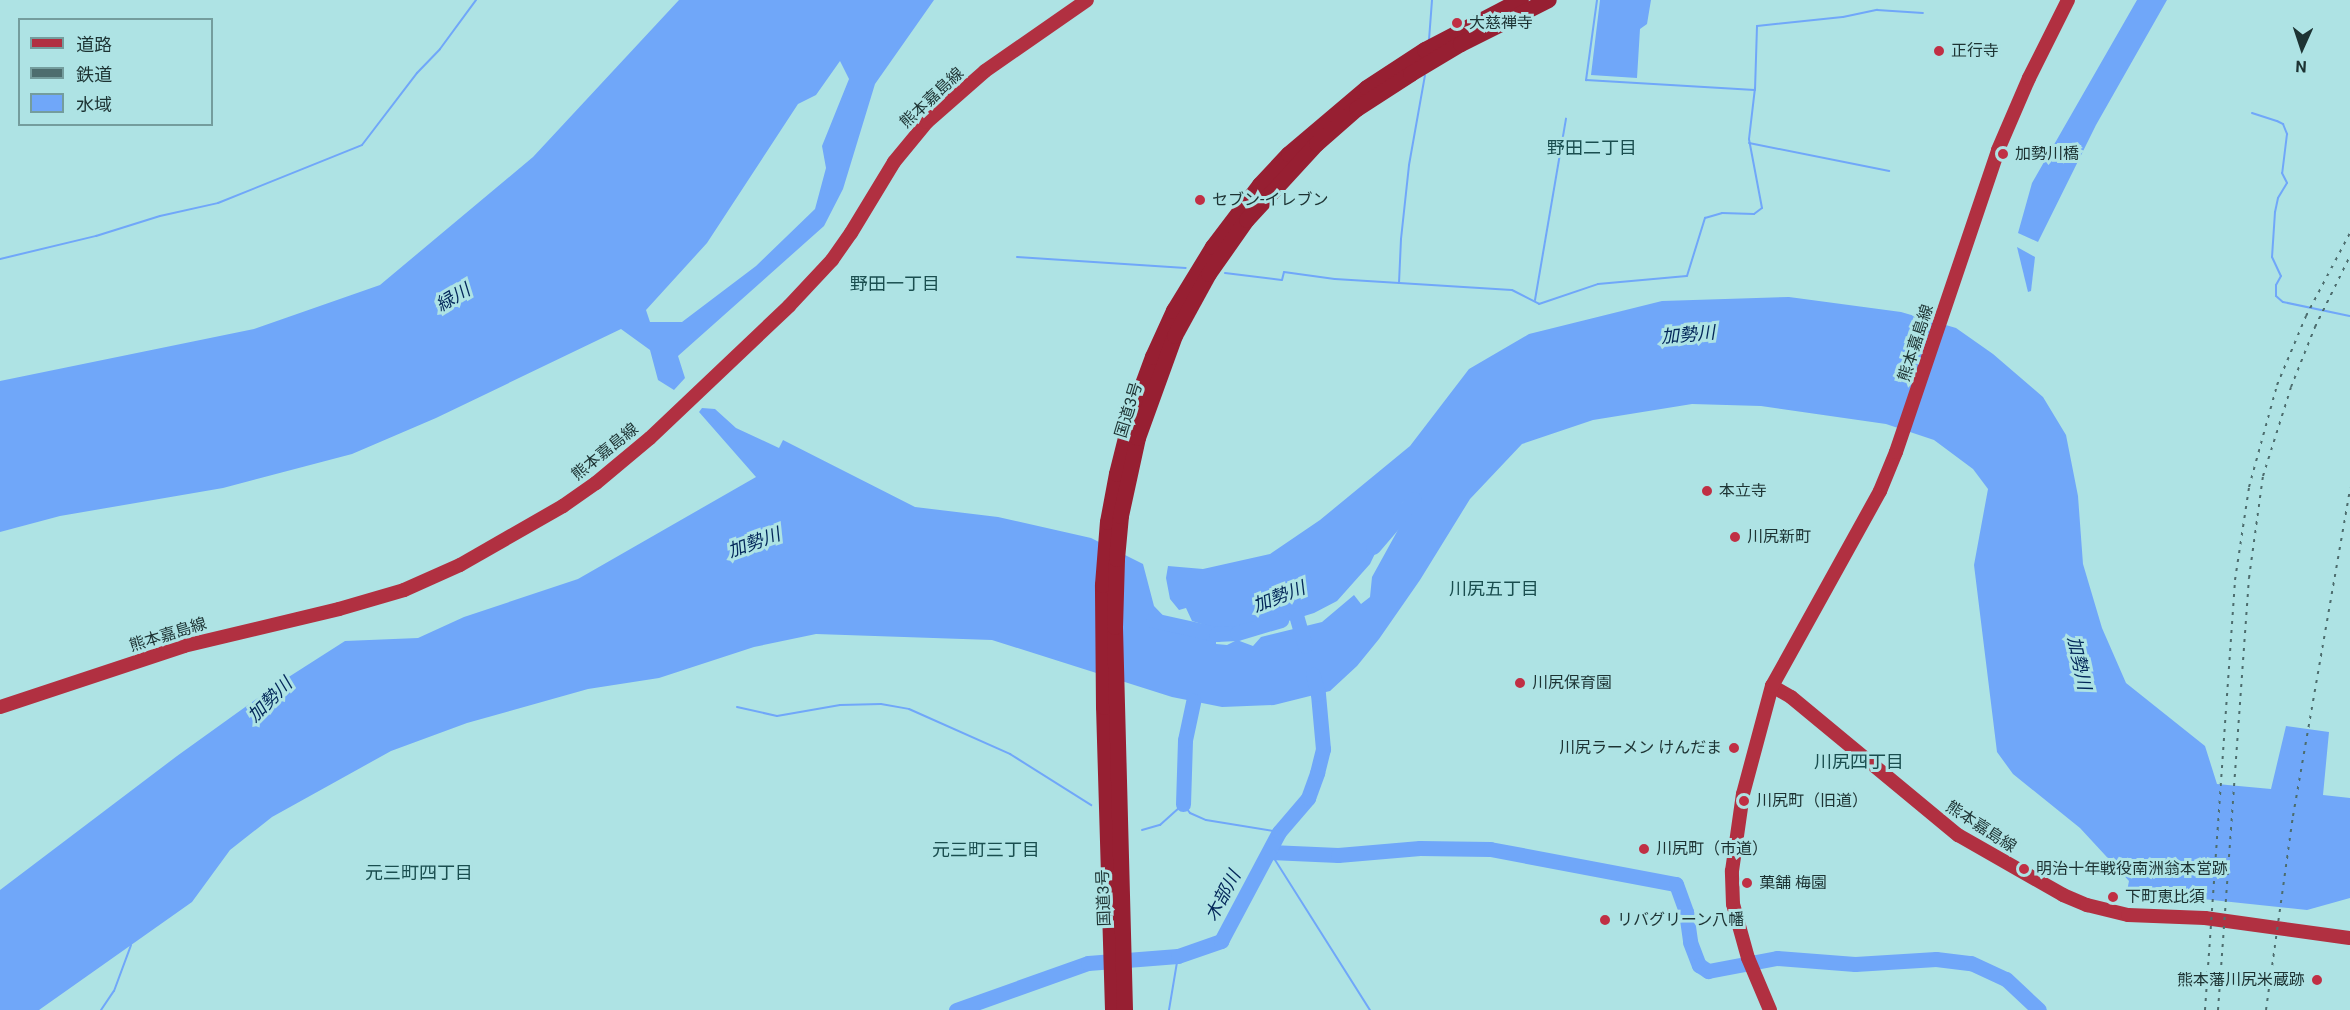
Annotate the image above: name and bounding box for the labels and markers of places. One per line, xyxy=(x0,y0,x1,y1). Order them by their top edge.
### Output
place label: 大慈禅寺 xyxy=(1469,13,1533,33)
marker: 大慈禅寺 xyxy=(1450,16,1464,30)
place label: 正行寺 xyxy=(1951,41,1999,61)
marker: 正行寺 xyxy=(1932,44,1946,58)
place label: 加勢川橋 xyxy=(2015,144,2079,164)
marker: 加勢川橋 xyxy=(1996,147,2010,161)
place label: セブン-イレブン xyxy=(1212,190,1328,210)
marker: セブン-イレブン xyxy=(1193,193,1207,207)
place label: 本立寺 xyxy=(1719,481,1767,501)
marker: 本立寺 xyxy=(1700,484,1714,498)
place label: 川尻新町 xyxy=(1747,527,1811,547)
marker: 川尻新町 xyxy=(1728,530,1742,544)
place label: 川尻保育園 xyxy=(1532,673,1612,693)
marker: 川尻保育園 xyxy=(1513,676,1527,690)
place label: 川尻ラーメン けんだま xyxy=(1558,738,1722,758)
marker: 川尻ラーメン けんだま xyxy=(1727,741,1741,755)
place label: 川尻町（旧道） xyxy=(1756,791,1868,811)
marker: 川尻町（旧道） xyxy=(1737,794,1751,808)
place label: 川尻町（市道） xyxy=(1656,839,1768,859)
marker: 川尻町（市道） xyxy=(1637,842,1651,856)
place label: 明治十年戦役南洲翁本営跡 xyxy=(2036,859,2228,879)
marker: 明治十年戦役南洲翁本営跡 xyxy=(2017,862,2031,876)
place label: 菓舗 梅園 xyxy=(1759,873,1827,893)
marker: 菓舗 梅園 xyxy=(1740,876,1754,890)
place label: 下町恵比須 xyxy=(2125,887,2205,907)
marker: 下町恵比須 xyxy=(2106,890,2120,904)
place label: リバグリーン八幡 xyxy=(1617,910,1745,930)
marker: リバグリーン八幡 xyxy=(1598,913,1612,927)
place label: 熊本藩川尻米蔵跡 xyxy=(2177,970,2305,990)
marker: 熊本藩川尻米蔵跡 xyxy=(2310,973,2324,987)

